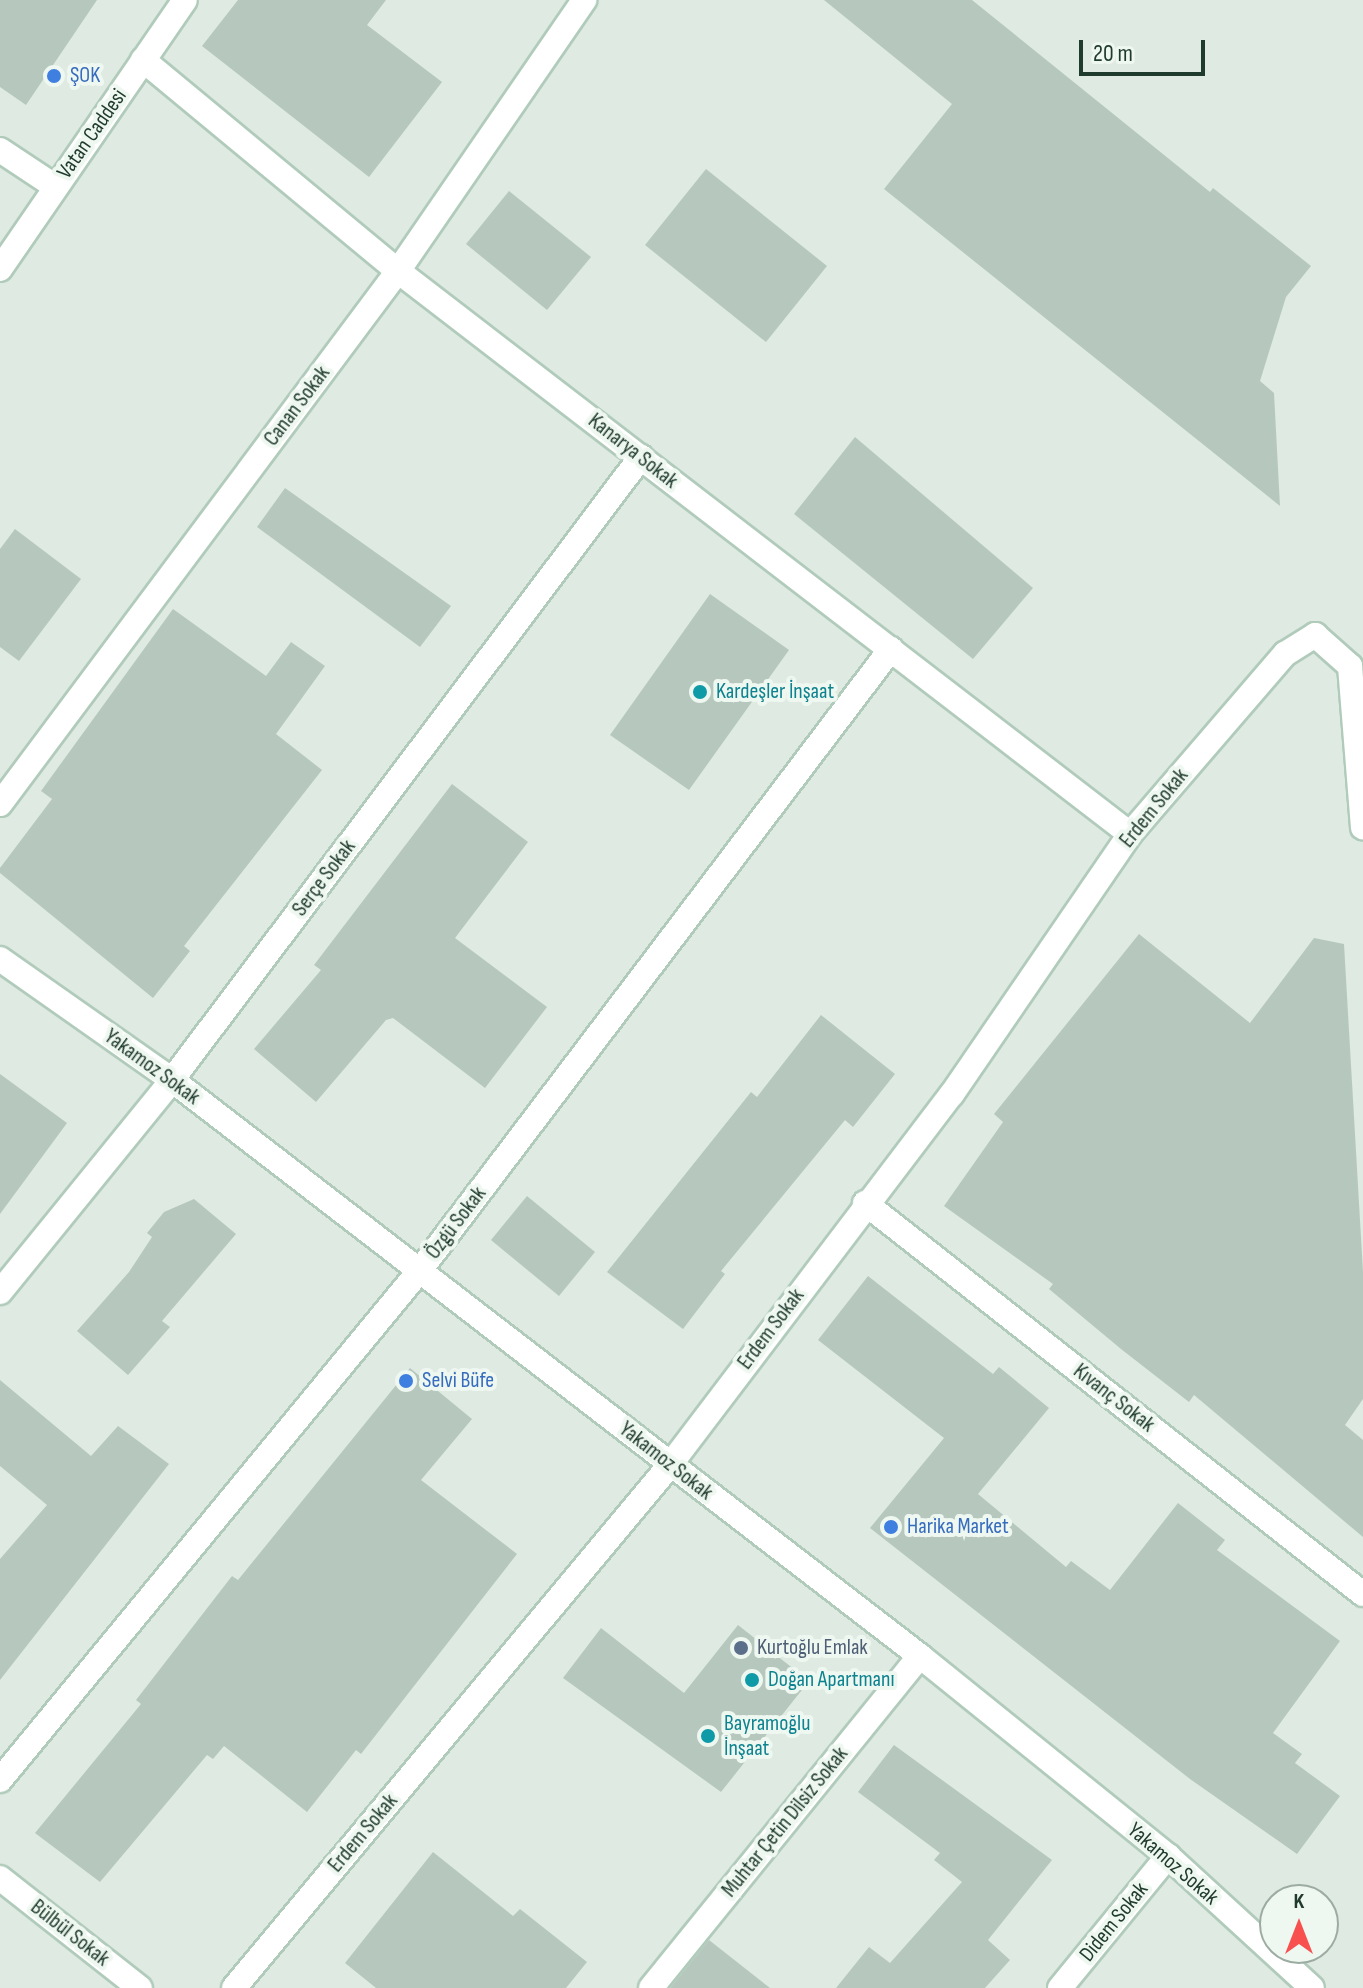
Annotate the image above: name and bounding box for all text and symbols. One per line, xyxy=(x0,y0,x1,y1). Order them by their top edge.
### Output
scale bar xyxy=(1083,24,1209,74)
text: 20 m xyxy=(1093,39,1133,68)
place label: ŞOK xyxy=(70,63,100,89)
marker: ŞOK xyxy=(45,67,63,85)
street label: Vatan Caddesi xyxy=(51,84,133,184)
street label: Canan Sokak xyxy=(258,361,336,451)
street label: Kanarya Sokak xyxy=(583,408,683,494)
place label: Kardeşler İnşaat xyxy=(716,679,834,705)
marker: Kardeşler İnşaat xyxy=(691,683,709,701)
street label: Erdem Sokak xyxy=(1114,763,1194,853)
street label: Serçe Sokak xyxy=(287,834,361,922)
street label: Yakamoz Sokak xyxy=(99,1023,205,1111)
street label: Özgü Sokak xyxy=(420,1181,492,1265)
street label: Erdem Sokak xyxy=(732,1283,810,1375)
street label: Kıvanç Sokak xyxy=(1068,1358,1160,1438)
place label: Selvi Büfe xyxy=(422,1368,494,1394)
marker: Selvi Büfe xyxy=(397,1372,415,1390)
street label: Yakamoz Sokak xyxy=(614,1416,718,1506)
place label: Harika Market xyxy=(907,1514,1009,1540)
marker: Harika Market xyxy=(882,1518,900,1536)
place label: Kurtoğlu Emlak xyxy=(757,1635,868,1661)
marker: Kurtoğlu Emlak xyxy=(732,1639,750,1657)
place label: Doğan Apartmanı xyxy=(768,1667,895,1693)
marker: Doğan Apartmanı xyxy=(743,1671,761,1689)
place label: Bayramoğlu İnşaat xyxy=(724,1710,810,1762)
marker: Bayramoğlu İnşaat xyxy=(699,1727,717,1745)
street label: Muhtar Çetin Dilsiz Sokak xyxy=(716,1741,854,1903)
street label: Erdem Sokak xyxy=(323,1788,403,1878)
street label: Yakamoz Sokak xyxy=(1122,1817,1224,1911)
street label: Didem Sokak xyxy=(1074,1877,1154,1967)
north arrow xyxy=(1259,1884,1339,1964)
text: K xyxy=(1294,1888,1304,1915)
street label: Bülbül Sokak xyxy=(25,1894,115,1972)

